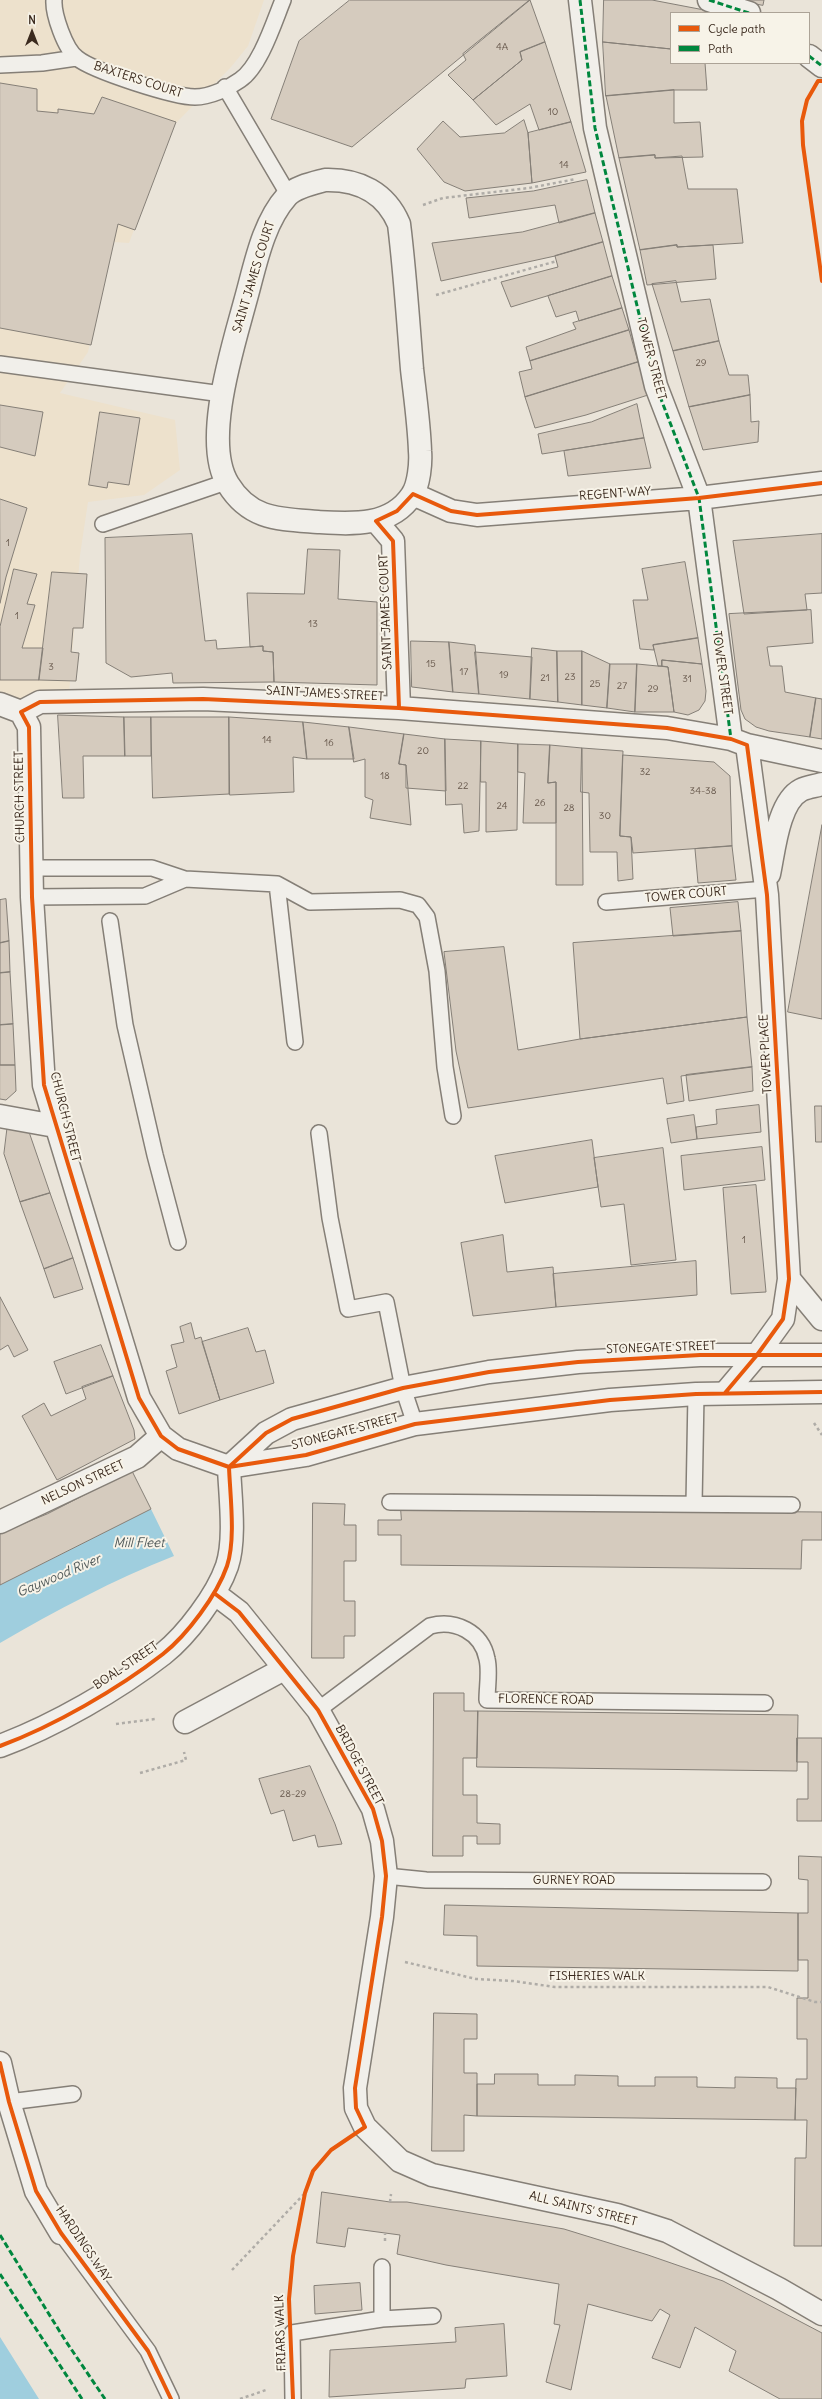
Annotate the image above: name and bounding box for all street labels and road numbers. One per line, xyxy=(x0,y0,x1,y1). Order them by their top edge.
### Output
street label: BAXTERS COURT xyxy=(92,59,184,101)
street label: SAINT JAMES COURT xyxy=(230,219,278,335)
street label: TOWER STREET xyxy=(633,316,669,402)
street label: REGENT WAY xyxy=(579,484,651,504)
street label: SAINT JAMES COURT xyxy=(377,554,395,670)
street label: TOWER STREET xyxy=(709,630,735,716)
street label: SAINT JAMES STREET xyxy=(266,684,384,704)
street label: CHURCH STREET xyxy=(12,751,28,843)
street label: TOWER COURT xyxy=(644,884,728,906)
street label: TOWER PLACE xyxy=(757,1014,775,1094)
street label: CHURCH STREET xyxy=(47,1070,83,1164)
street label: STONEGATE STREET xyxy=(606,1339,716,1357)
street label: STONEGATE STREET xyxy=(290,1411,400,1453)
street label: NELSON STREET xyxy=(39,1457,127,1509)
street label: BOAL STREET xyxy=(91,1639,161,1693)
street label: FLORENCE ROAD xyxy=(498,1692,594,1708)
street label: BRIDGE STREET xyxy=(332,1722,386,1808)
street label: GURNEY ROAD xyxy=(533,1874,615,1888)
street label: FISHERIES WALK xyxy=(549,1970,645,1984)
street label: ALL SAINTS' STREET xyxy=(528,2189,638,2229)
street label: HARDINGS WAY xyxy=(52,2203,114,2285)
street label: FRIARS WALK xyxy=(272,2294,290,2372)

